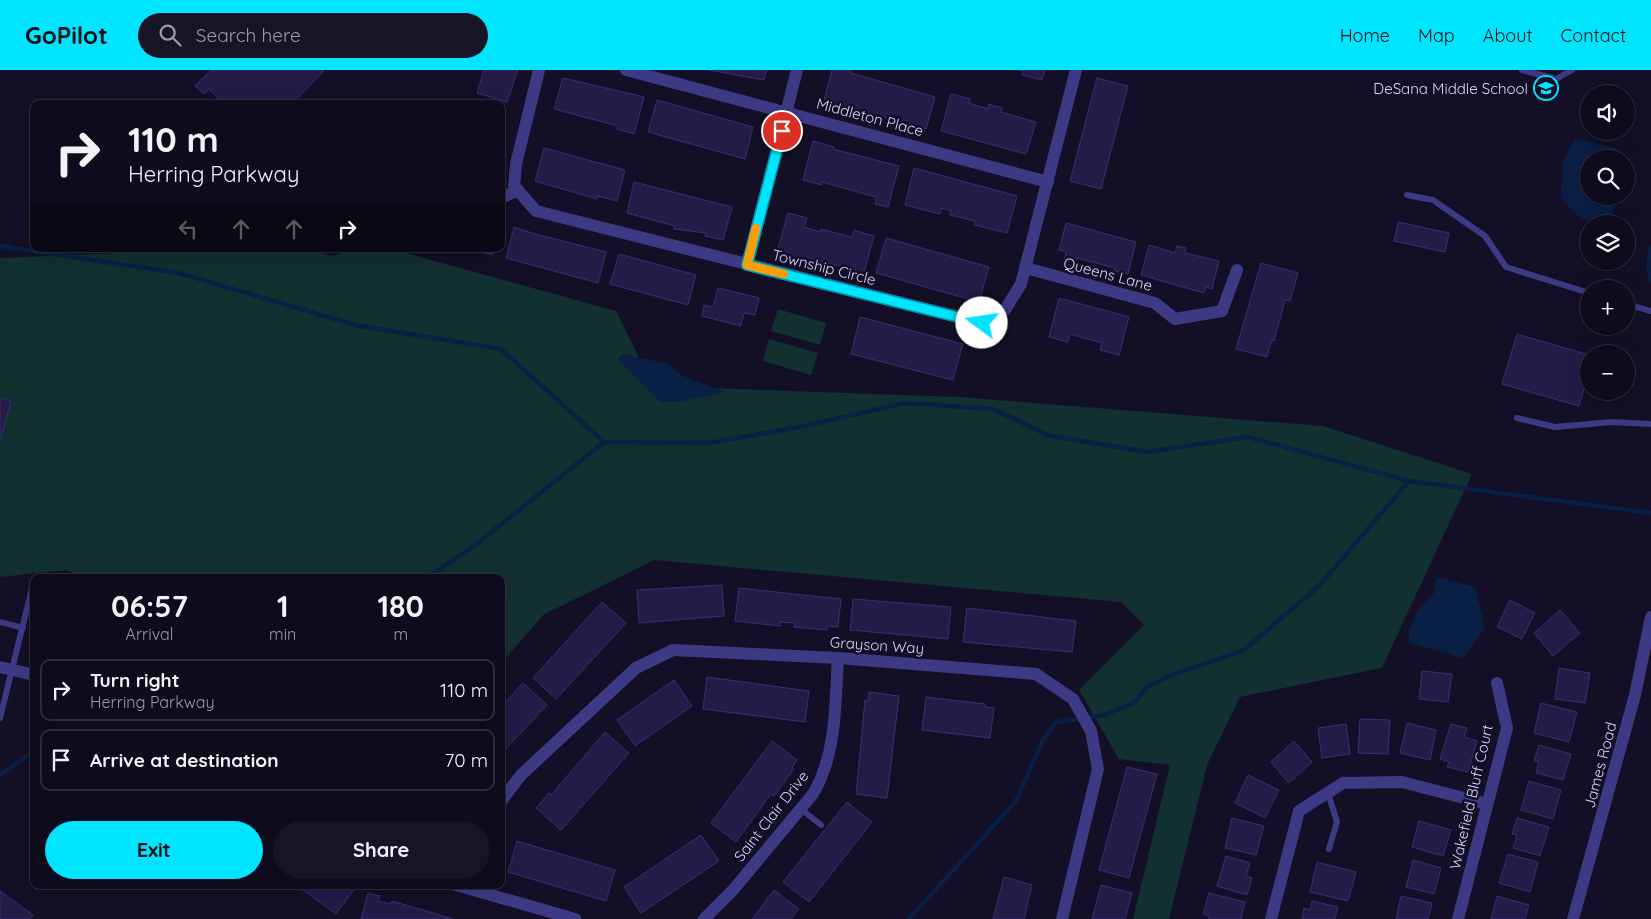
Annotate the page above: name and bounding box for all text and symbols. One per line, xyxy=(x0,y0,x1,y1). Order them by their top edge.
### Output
search box xyxy=(138,13,488,58)
text: GoPilot xyxy=(25,20,108,50)
icon: search xyxy=(156,21,184,49)
text: Search here xyxy=(196,23,301,47)
text: Home xyxy=(1340,24,1390,47)
text: Map xyxy=(1418,24,1455,47)
text: About xyxy=(1483,24,1533,47)
text: Contact xyxy=(1561,24,1626,47)
school or university icon: DeSana Middle School xyxy=(1533,75,1559,101)
place label: DeSana Middle School xyxy=(1373,79,1528,98)
map controls xyxy=(1580,85,1635,400)
button: sound xyxy=(1580,85,1635,140)
street label: Middleton Place xyxy=(814,94,926,140)
pin xyxy=(761,110,803,152)
text: 110 m xyxy=(128,117,219,161)
icon: arrive xyxy=(768,117,796,145)
icon: right xyxy=(45,120,110,185)
button: search xyxy=(1580,150,1635,205)
text: Herring Parkway xyxy=(128,160,299,188)
icon: left xyxy=(174,215,202,243)
icon: ahead xyxy=(227,215,255,243)
icon: ahead xyxy=(280,215,308,243)
icon: right xyxy=(333,215,361,243)
button: layers xyxy=(1580,215,1635,270)
street label: Township Circle xyxy=(770,245,878,289)
street label: Queens Lane xyxy=(1062,253,1154,295)
button: + xyxy=(1580,280,1635,335)
position arrow xyxy=(955,296,1007,348)
button: − xyxy=(1580,345,1635,400)
text: 06:57 xyxy=(111,587,188,625)
text: 1 xyxy=(277,587,289,625)
text: 180 xyxy=(377,587,424,625)
text: Arrival xyxy=(126,624,173,644)
text: min xyxy=(269,624,296,644)
text: m xyxy=(393,624,408,644)
street label: Grayson Way xyxy=(829,632,925,658)
text: Turn right xyxy=(90,668,179,692)
icon: right xyxy=(47,676,75,704)
text: 110 m xyxy=(440,678,488,702)
text: Herring Parkway xyxy=(90,692,215,712)
street label: James Road xyxy=(1579,720,1621,810)
street label: Wakefield Bluff Court xyxy=(1445,723,1497,871)
icon: arrive xyxy=(47,746,75,774)
text: Arrive at destination xyxy=(90,748,279,772)
text: 70 m xyxy=(444,748,488,772)
street label: Saint Clair Drive xyxy=(730,767,812,865)
button: Exit xyxy=(45,821,263,879)
button: Share xyxy=(273,821,490,879)

